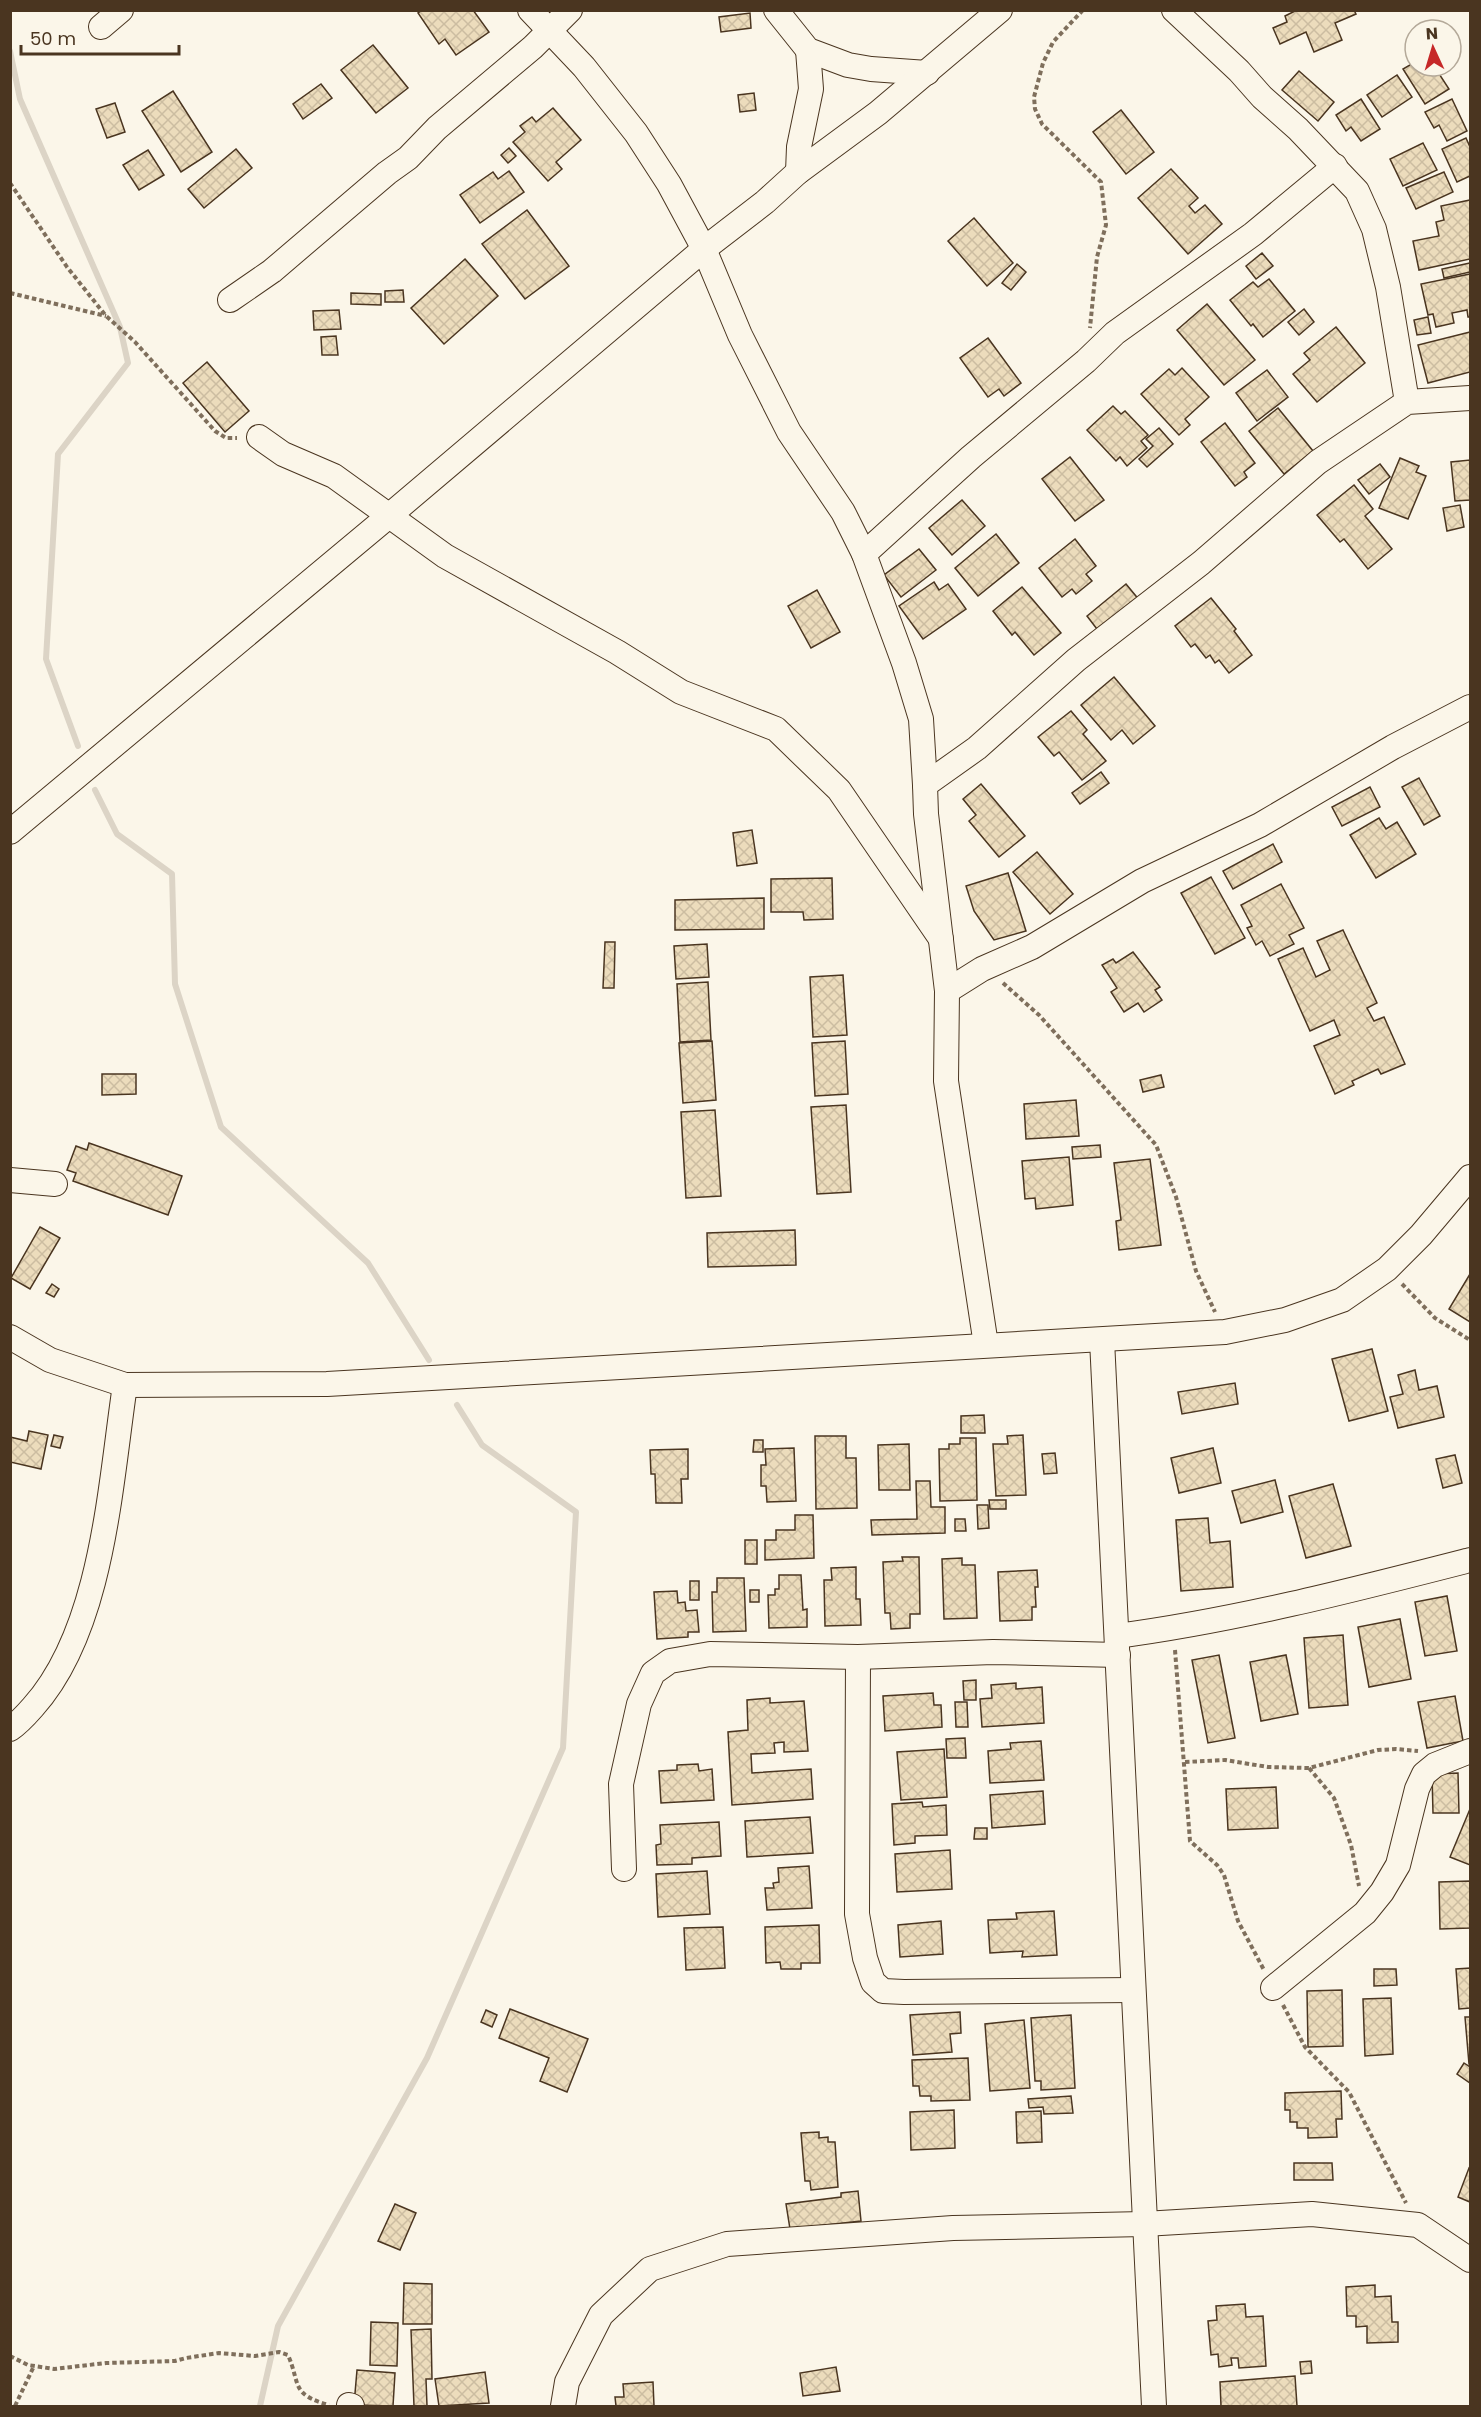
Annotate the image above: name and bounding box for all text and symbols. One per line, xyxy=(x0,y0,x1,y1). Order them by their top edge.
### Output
scale bar xyxy=(21,18,178,56)
north arrow xyxy=(1403,18,1463,78)
text: N xyxy=(1425,22,1439,45)
text: 50 m xyxy=(30,26,76,51)

